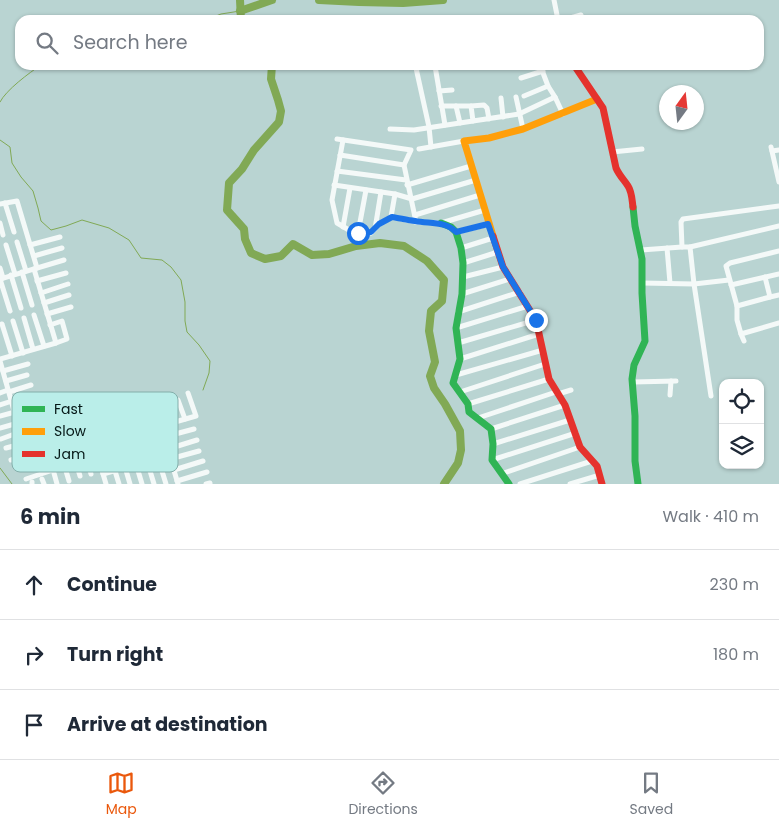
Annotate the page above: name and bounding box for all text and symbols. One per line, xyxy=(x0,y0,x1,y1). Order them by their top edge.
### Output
search box xyxy=(15,15,764,70)
icon: search xyxy=(33,29,61,57)
text: Search here xyxy=(73,29,187,56)
north arrow xyxy=(659,85,704,130)
route start xyxy=(347,222,370,245)
route end xyxy=(525,309,548,332)
map controls xyxy=(719,379,764,469)
button: locate xyxy=(719,379,764,424)
legend xyxy=(12,392,178,472)
text: Fast xyxy=(54,399,83,419)
text: Slow xyxy=(54,421,87,441)
button: layers xyxy=(719,424,764,469)
text: Jam xyxy=(54,444,85,464)
text: 6 min xyxy=(20,502,80,531)
text: Walk · 410 m xyxy=(662,505,759,528)
icon: ahead xyxy=(20,571,48,599)
text: Continue xyxy=(67,571,157,598)
text: 230 m xyxy=(710,573,759,596)
icon: right xyxy=(20,641,48,669)
text: Turn right xyxy=(67,641,163,668)
text: 180 m xyxy=(713,643,759,666)
icon: arrive xyxy=(20,711,48,739)
text: Arrive at destination xyxy=(67,711,268,738)
tab: Map xyxy=(106,769,137,820)
tab: Directions xyxy=(348,769,418,820)
tab: Saved xyxy=(629,769,673,820)

